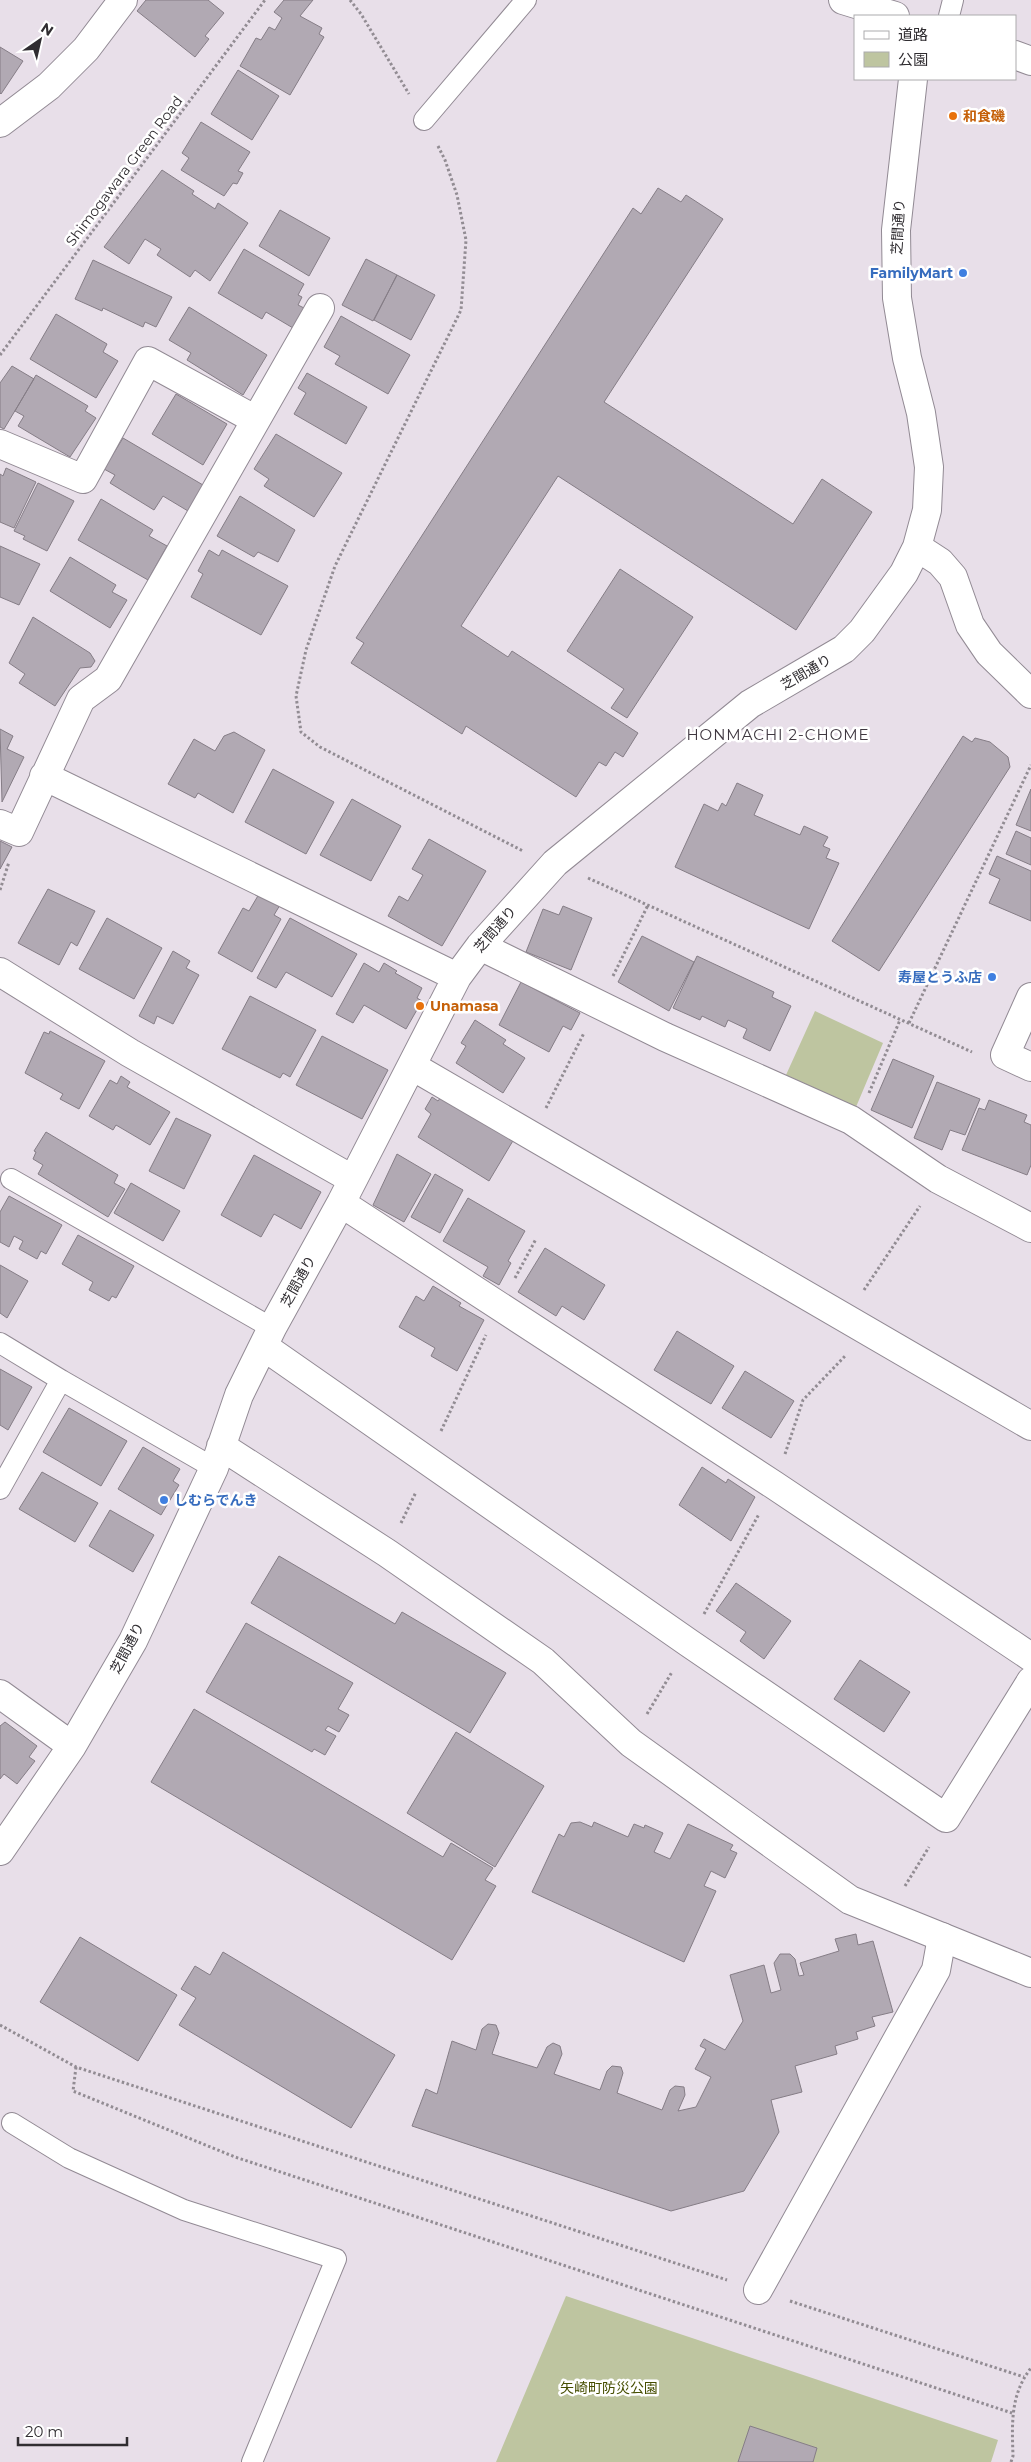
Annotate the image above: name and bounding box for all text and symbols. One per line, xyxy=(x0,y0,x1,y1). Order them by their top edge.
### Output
north arrow xyxy=(15,15,65,65)
legend xyxy=(854,15,1016,80)
text: N xyxy=(38,19,57,40)
text: 道路 xyxy=(898,25,928,44)
text: 公園 xyxy=(898,50,928,69)
street label: Shimogawara Green Road xyxy=(62,92,186,250)
place label: 和食磯 xyxy=(963,107,1005,125)
marker: 和食磯 xyxy=(947,110,959,122)
street label: 芝間通り xyxy=(888,199,908,255)
place label: FamilyMart xyxy=(870,264,953,282)
marker: FamilyMart xyxy=(957,267,969,279)
street label: 芝間通り xyxy=(777,650,835,694)
district label: HONMACHI 2-CHOME xyxy=(686,725,870,744)
street label: 芝間通り xyxy=(470,902,520,956)
place label: 寿屋とうふ店 xyxy=(898,968,982,986)
marker: 寿屋とうふ店 xyxy=(986,971,998,983)
place label: Unamasa xyxy=(430,997,499,1015)
marker: Unamasa xyxy=(414,1000,426,1012)
street label: 芝間通り xyxy=(277,1252,319,1310)
place label: しむらでんき xyxy=(174,1491,258,1509)
marker: しむらでんき xyxy=(158,1494,170,1506)
street label: 芝間通り xyxy=(106,1619,148,1677)
park label: 矢崎町防災公園 xyxy=(560,2379,658,2397)
scale bar xyxy=(18,2414,126,2446)
text: 20 m xyxy=(25,2422,63,2441)

